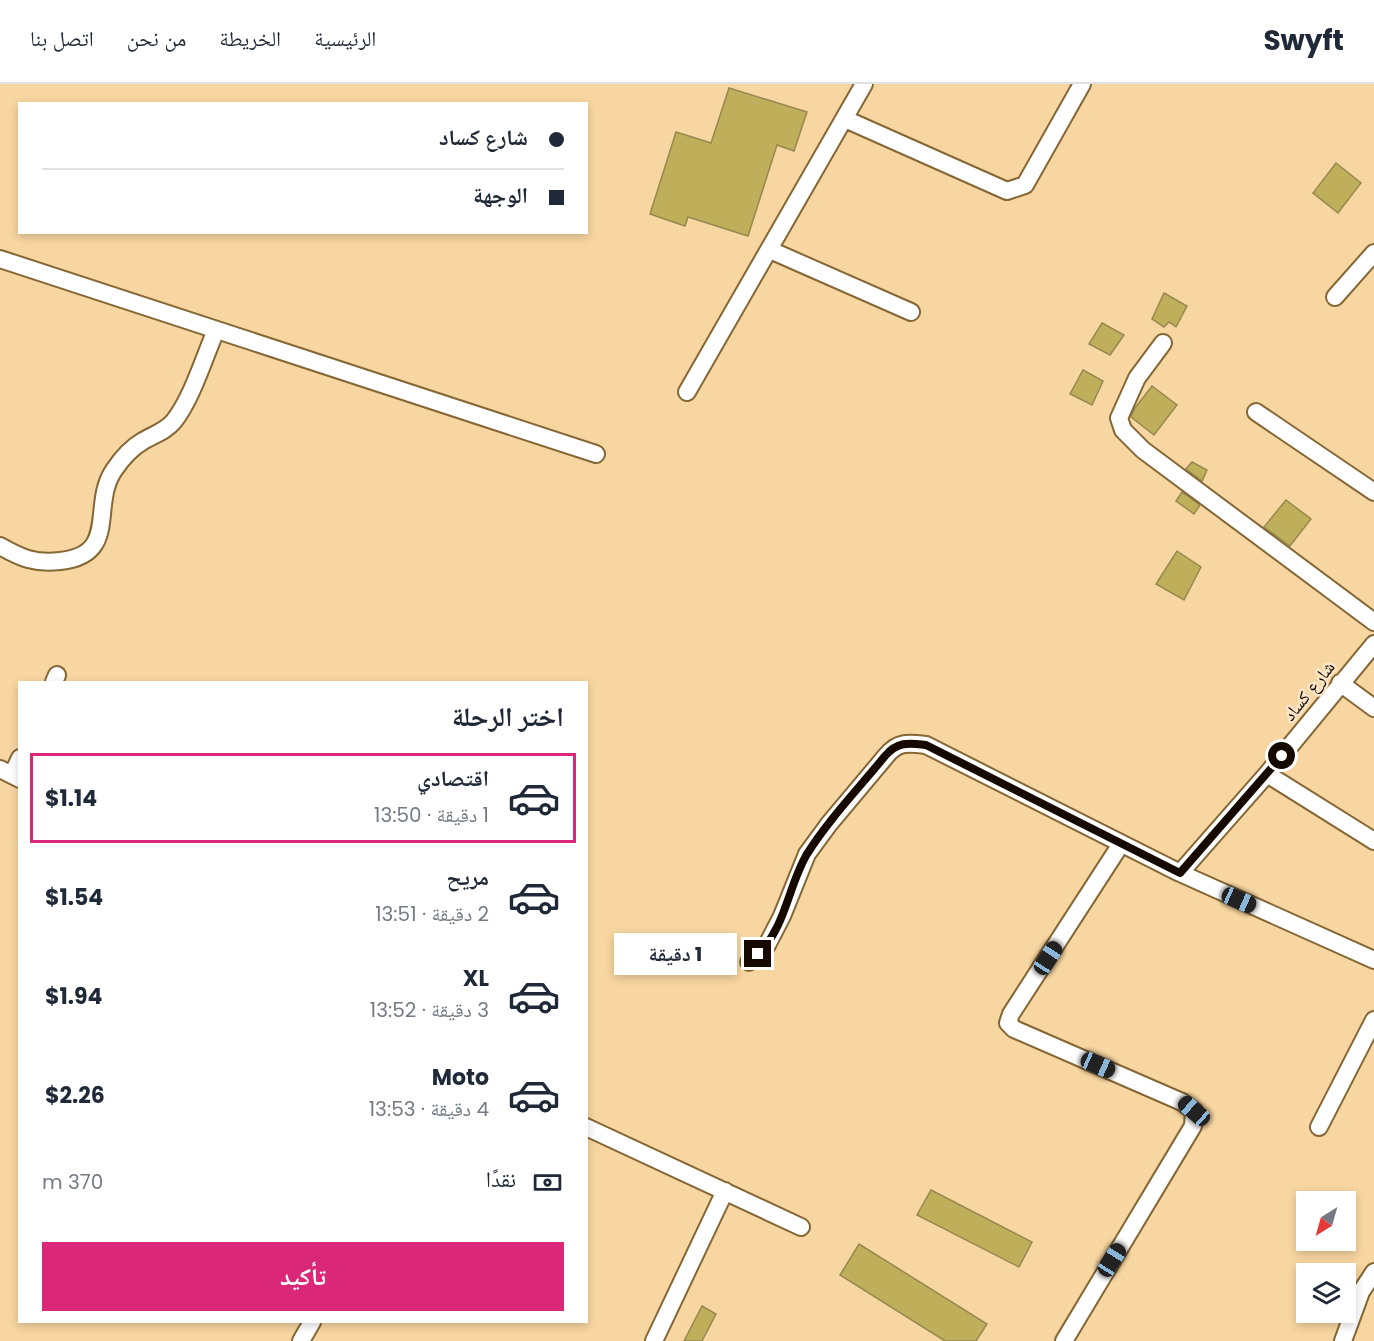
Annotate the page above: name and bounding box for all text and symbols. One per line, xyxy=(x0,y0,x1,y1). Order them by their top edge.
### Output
text: Swyft xyxy=(1263,21,1344,60)
text: اتصل بنا xyxy=(30,24,94,53)
text: من نحن xyxy=(127,24,186,53)
text: الخريطة xyxy=(219,24,281,53)
text: الرئيسية xyxy=(314,24,376,53)
text: شارع كساد xyxy=(439,122,528,153)
text: الوجهة xyxy=(473,180,528,211)
street label: شارع كساد xyxy=(1277,655,1340,726)
text: اختر الرحلة xyxy=(452,698,564,735)
route start xyxy=(1268,742,1295,769)
text: اقتصادي xyxy=(417,763,489,794)
icon: car xyxy=(507,771,561,825)
text: $1.14 xyxy=(45,783,97,814)
text: 1 دقيقة · 13:50 xyxy=(374,801,489,829)
text: مريح xyxy=(446,862,489,893)
icon: car xyxy=(507,870,561,924)
text: $1.54 xyxy=(45,882,103,913)
car xyxy=(1219,884,1259,916)
text: 2 دقيقة · 13:51 xyxy=(375,900,489,928)
callout: 1 دقيقة xyxy=(614,933,737,975)
car xyxy=(1031,938,1065,978)
text: 1 دقيقة xyxy=(649,940,702,968)
route end xyxy=(744,940,771,967)
text: XL xyxy=(463,963,489,994)
icon: car xyxy=(507,969,561,1023)
text: $1.94 xyxy=(45,981,102,1012)
text: 3 دقيقة · 13:52 xyxy=(370,996,489,1024)
car xyxy=(1078,1049,1118,1081)
text: Moto xyxy=(432,1062,489,1093)
icon: car xyxy=(507,1068,561,1122)
text: $2.26 xyxy=(45,1080,105,1111)
car xyxy=(1175,1092,1213,1130)
text: 4 دقيقة · 13:53 xyxy=(369,1095,489,1123)
text: نقدًا xyxy=(486,1164,516,1195)
icon: cash xyxy=(531,1166,564,1199)
text: 370 m xyxy=(42,1168,103,1196)
north arrow xyxy=(1296,1191,1356,1251)
map controls xyxy=(1296,1191,1356,1323)
car xyxy=(1095,1240,1129,1280)
button: تأكيد xyxy=(42,1242,564,1311)
button: layers xyxy=(1296,1263,1356,1323)

